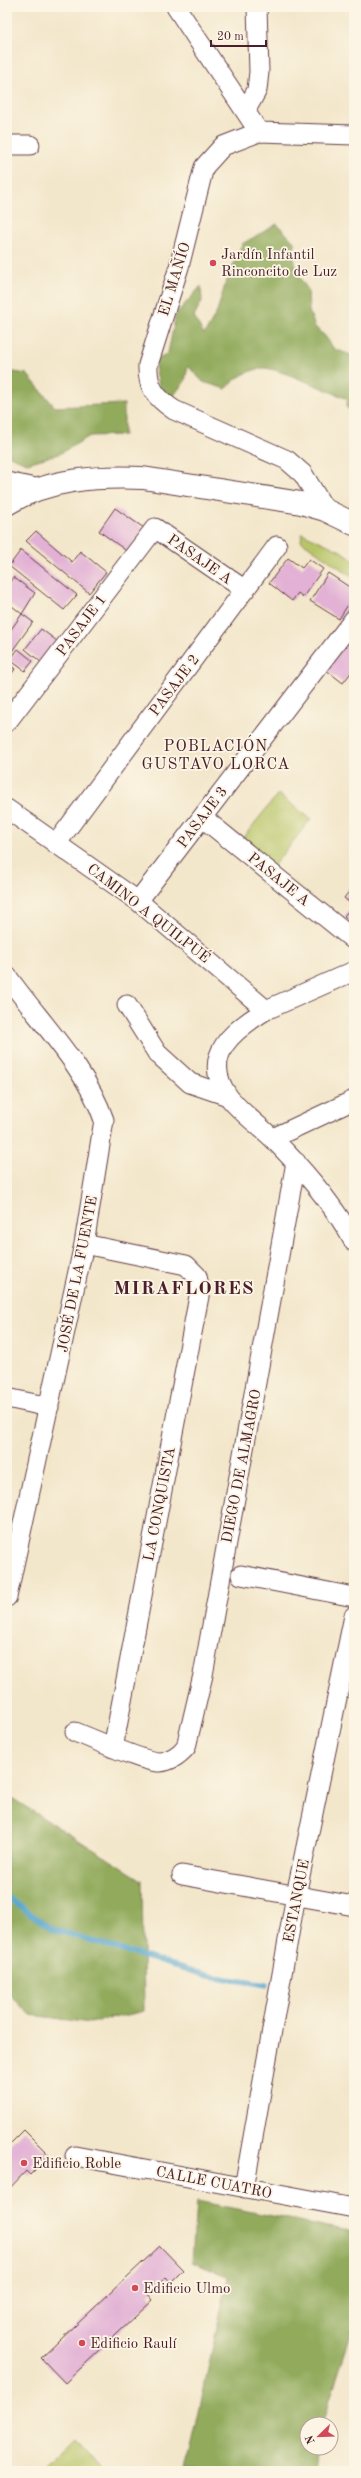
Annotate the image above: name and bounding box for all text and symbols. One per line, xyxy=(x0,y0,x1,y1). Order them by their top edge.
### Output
scale bar xyxy=(211,22,266,48)
text: 20 m xyxy=(217,31,244,43)
street label: EL MAÑÍO xyxy=(154,240,194,318)
place label: Jardín Infantil Rinconcito de Luz xyxy=(221,248,337,280)
marker: Jardín Infantil Rinconcito de Luz xyxy=(208,258,218,268)
street label: PASAJE A xyxy=(164,533,235,588)
street label: PASAJE 1 xyxy=(54,593,110,659)
street label: PASAJE 2 xyxy=(147,653,203,719)
district label: POBLACIÓN GUSTAVO LORCA xyxy=(141,734,291,773)
street label: PASAJE 3 xyxy=(175,785,231,851)
street label: PASAJE A xyxy=(244,851,312,910)
street label: CAMINO A QUILPUÉ xyxy=(84,859,214,967)
street label: JOSÉ DE LA FUENTE xyxy=(53,1194,101,1354)
district label: MIRAFLORES xyxy=(113,1280,255,1299)
street label: DIEGO DE ALMAGRO xyxy=(220,1388,265,1545)
street label: LA CONQUISTA xyxy=(142,1445,179,1563)
street label: ESTANQUE xyxy=(282,1858,313,1944)
place label: Edificio Roble xyxy=(32,2157,121,2172)
marker: Edificio Roble xyxy=(19,2158,29,2168)
street label: CALLE CUATRO xyxy=(154,2165,273,2202)
place label: Edificio Ulmo xyxy=(143,2282,231,2297)
marker: Edificio Ulmo xyxy=(130,2283,140,2293)
place label: Edificio Raulí xyxy=(90,2337,178,2352)
marker: Edificio Raulí xyxy=(77,2338,87,2348)
north arrow xyxy=(299,2416,339,2456)
text: N xyxy=(304,2433,318,2445)

